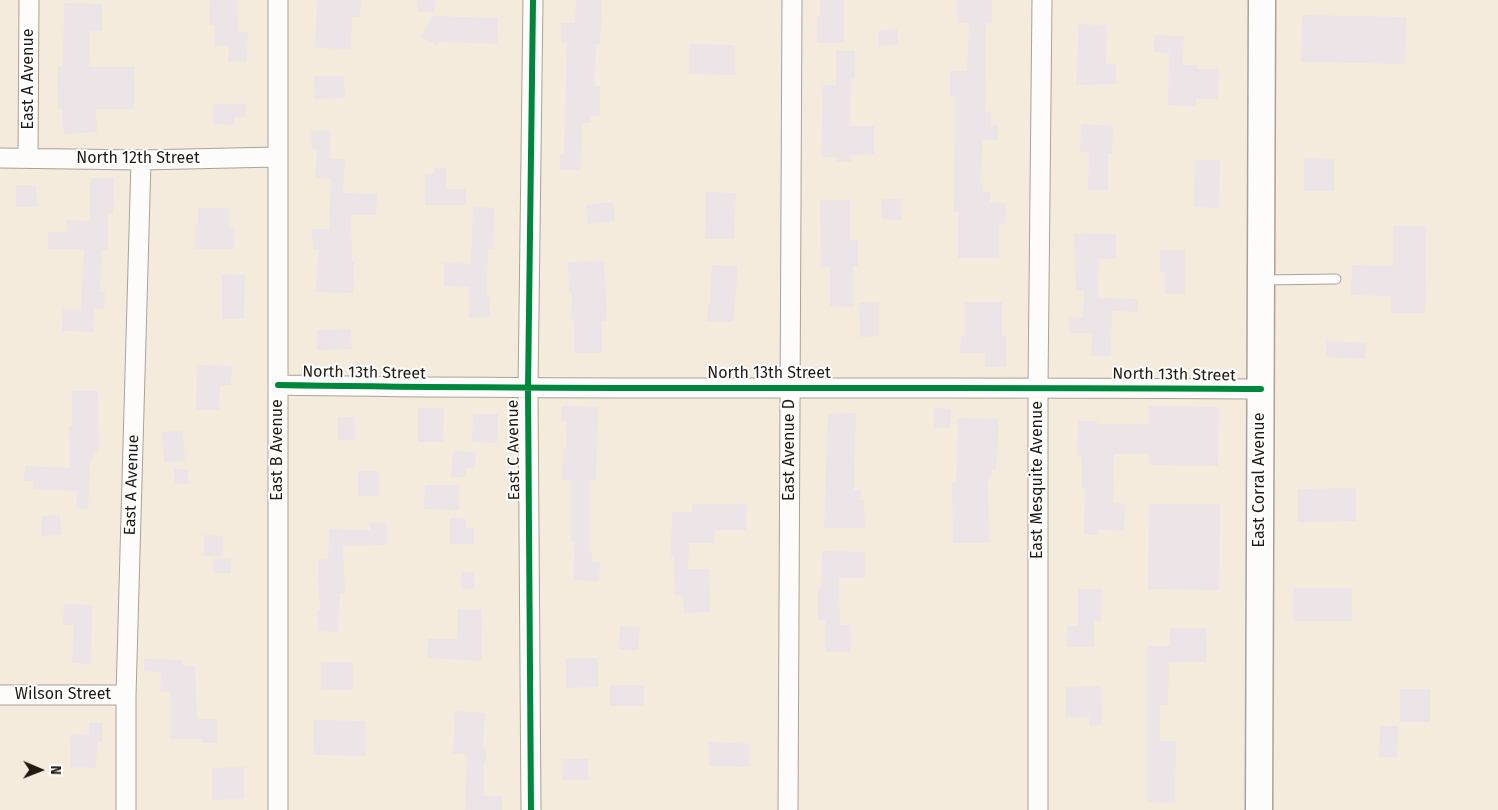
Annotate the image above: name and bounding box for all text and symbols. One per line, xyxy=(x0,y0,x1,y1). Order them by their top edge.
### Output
street label: East A Avenue xyxy=(19,29,39,129)
street label: North 12th Street xyxy=(76,149,200,169)
street label: North 13th Street xyxy=(302,362,426,384)
street label: North 13th Street xyxy=(707,364,831,384)
street label: North 13th Street xyxy=(1112,364,1236,386)
street label: East B Avenue xyxy=(268,399,288,501)
street label: East C Avenue xyxy=(504,399,524,501)
street label: East Avenue D xyxy=(780,399,800,501)
street label: East Mesquite Avenue xyxy=(1028,401,1048,559)
street label: East Corral Avenue xyxy=(1250,413,1270,547)
street label: East A Avenue xyxy=(121,434,143,536)
street label: Wilson Street xyxy=(15,685,111,705)
north arrow xyxy=(15,745,65,795)
text: N xyxy=(47,765,64,775)

